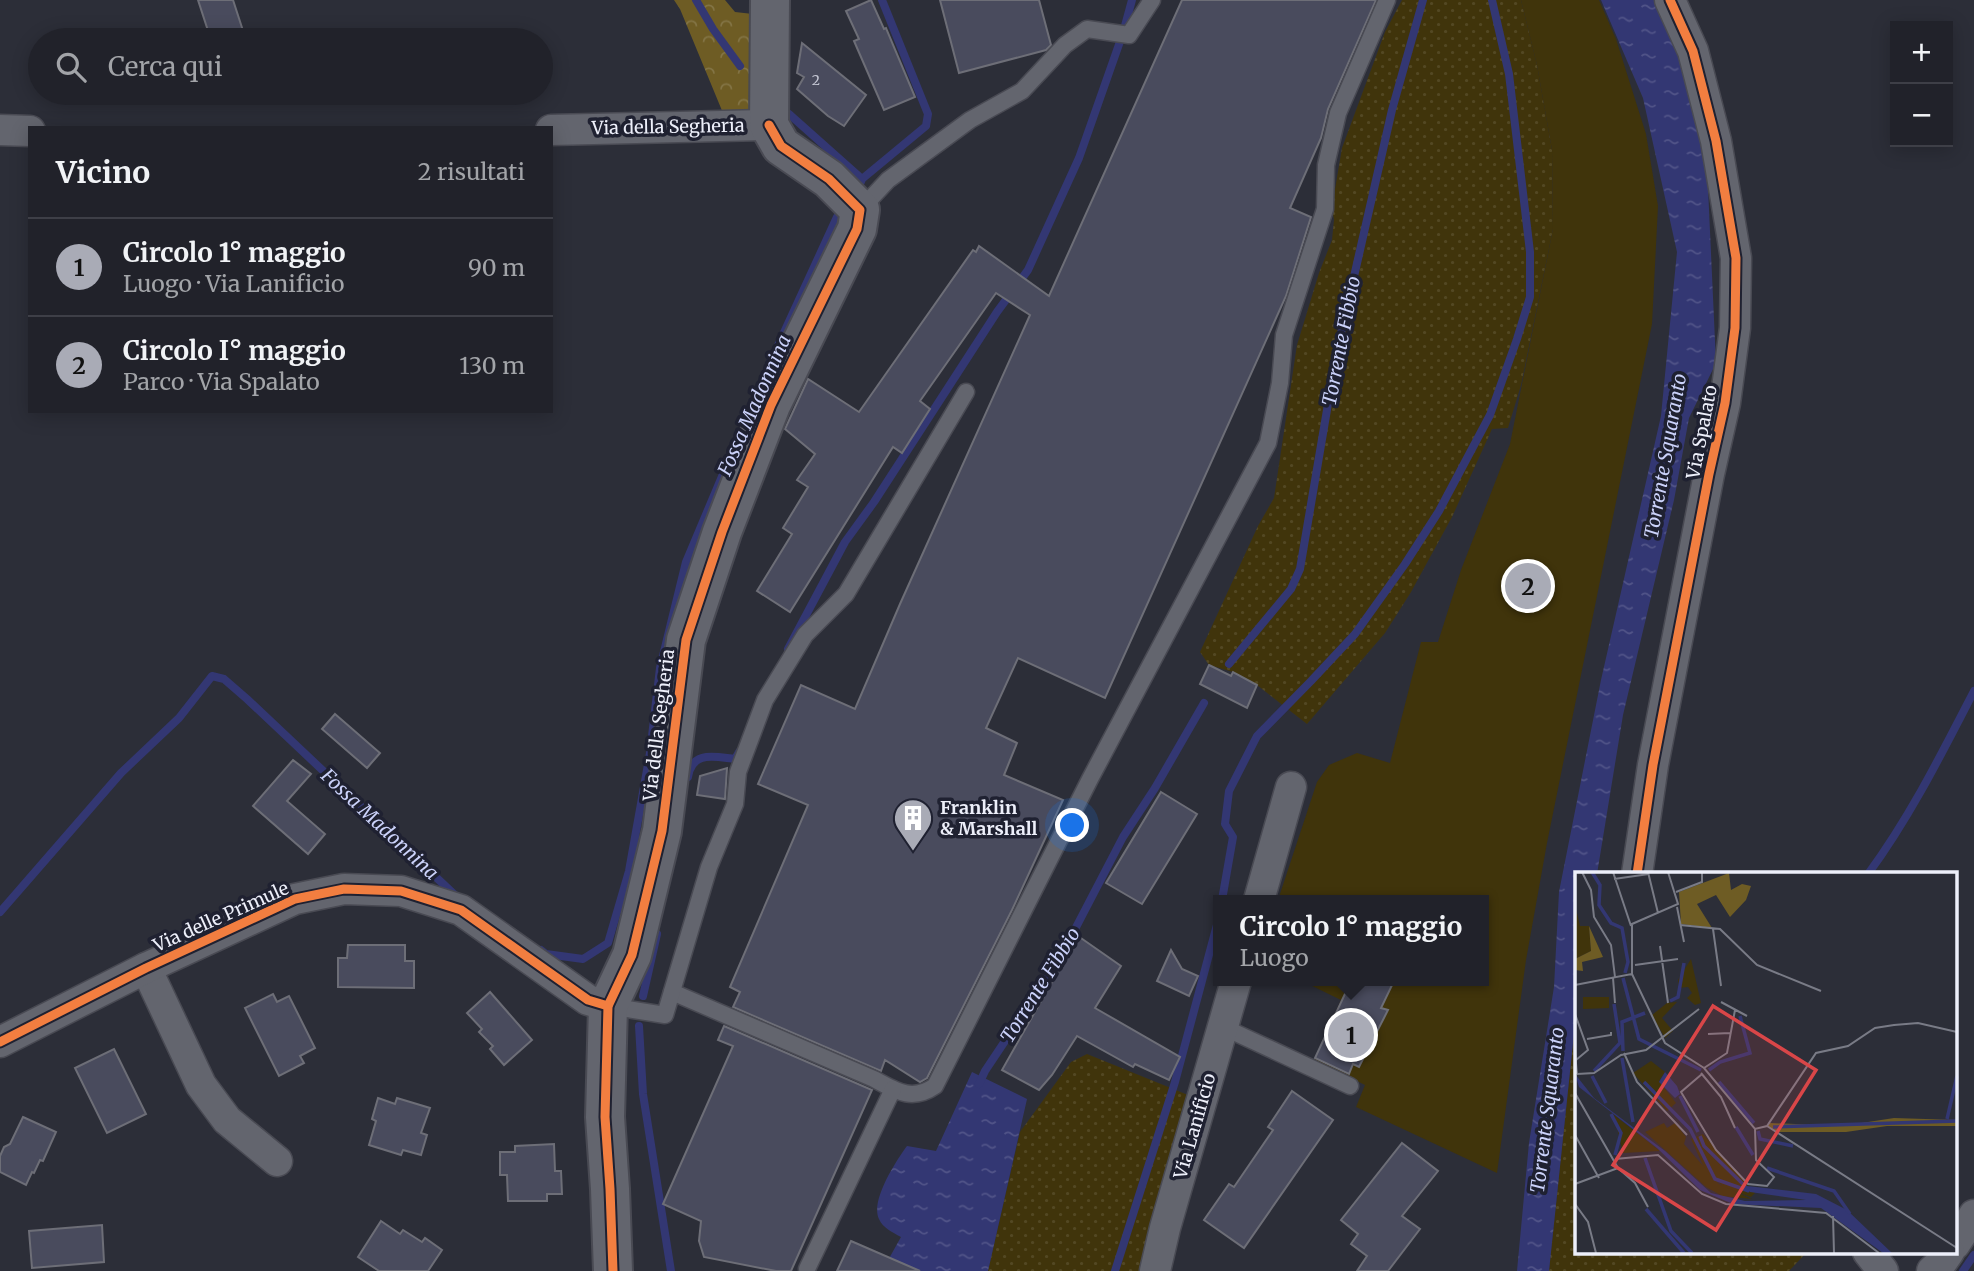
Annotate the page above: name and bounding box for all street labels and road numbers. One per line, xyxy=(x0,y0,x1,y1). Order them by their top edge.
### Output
street label: Via della Segheria xyxy=(590,114,745,139)
street label: Via Spalato xyxy=(1681,383,1722,482)
street label: Via della Segheria xyxy=(638,647,679,803)
street label: Via delle Primule xyxy=(149,876,292,957)
street label: Via Lanificio xyxy=(1168,1070,1221,1182)

